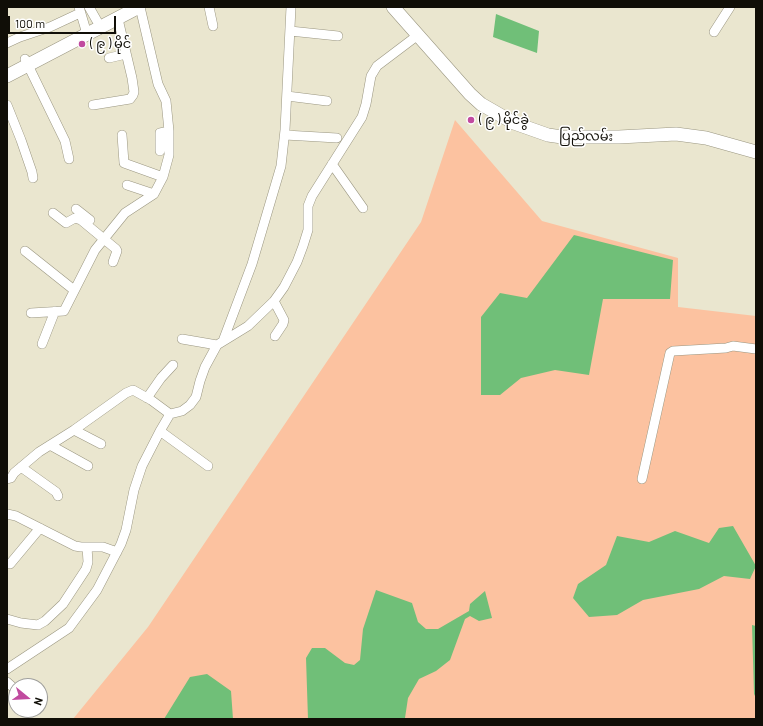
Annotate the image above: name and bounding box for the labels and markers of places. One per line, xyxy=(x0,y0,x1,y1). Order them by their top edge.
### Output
place label: ( ၉ ) မိုင် xyxy=(90,36,131,52)
marker: ( ၉ ) မိုင် xyxy=(77,39,87,49)
place label: ( ၉ ) မိုင်ခွဲ xyxy=(479,112,529,128)
marker: ( ၉ ) မိုင်ခွဲ xyxy=(466,115,476,125)

